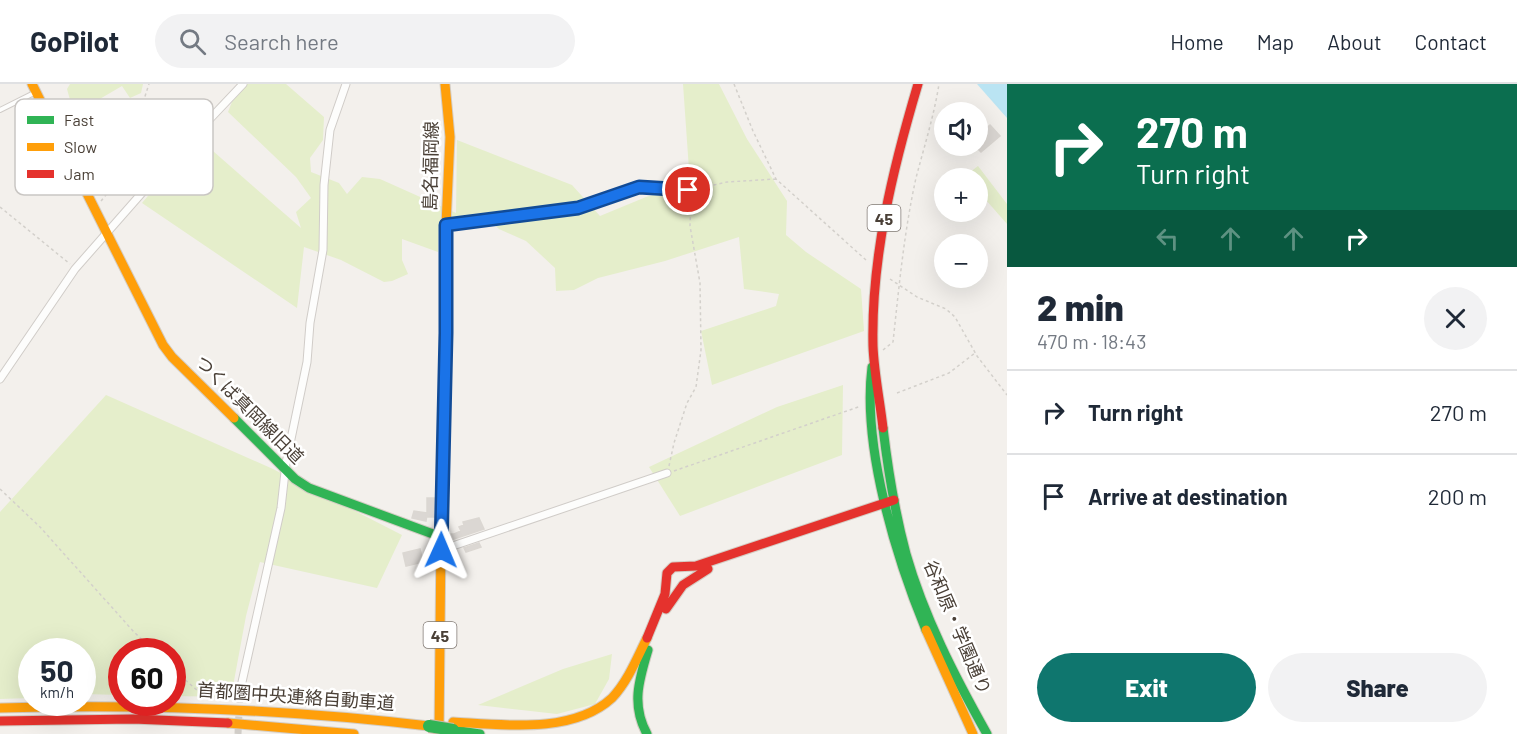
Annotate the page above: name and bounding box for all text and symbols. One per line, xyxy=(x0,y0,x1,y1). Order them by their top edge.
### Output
search box xyxy=(155,14,575,68)
text: GoPilot xyxy=(30,24,119,58)
icon: search xyxy=(176,25,209,58)
text: Search here xyxy=(224,28,339,54)
text: Home xyxy=(1170,29,1224,54)
text: Map xyxy=(1257,29,1294,54)
text: About xyxy=(1327,29,1382,54)
text: Contact xyxy=(1415,29,1487,54)
legend xyxy=(15,99,213,195)
map controls xyxy=(934,102,988,288)
button: sound xyxy=(934,102,988,156)
text: 270 m xyxy=(1136,106,1248,156)
icon: right xyxy=(1037,108,1115,186)
text: Fast xyxy=(64,110,94,129)
street label: 島名福岡線 xyxy=(418,121,442,211)
text: Slow xyxy=(64,137,97,156)
text: Turn right xyxy=(1136,157,1250,189)
text: Jam xyxy=(64,164,95,183)
pin xyxy=(662,164,713,215)
button: + xyxy=(934,168,988,222)
icon: arrive xyxy=(671,173,704,206)
road number: 45 xyxy=(868,205,900,231)
icon: left xyxy=(1151,222,1184,255)
icon: ahead xyxy=(1214,222,1247,255)
icon: ahead xyxy=(1277,222,1310,255)
icon: right xyxy=(1340,222,1373,255)
button: − xyxy=(934,234,988,288)
text: 2 min xyxy=(1037,285,1124,328)
button: close xyxy=(1424,287,1487,350)
text: 470 m · 18:43 xyxy=(1037,329,1146,353)
street label: つくば真岡線旧道 xyxy=(191,350,309,468)
icon: right xyxy=(1037,396,1070,429)
text: Turn right xyxy=(1088,399,1183,425)
text: 270 m xyxy=(1430,399,1487,425)
icon: arrive xyxy=(1037,480,1070,513)
text: Arrive at destination xyxy=(1088,483,1287,509)
text: 200 m xyxy=(1428,483,1487,509)
position arrow xyxy=(409,518,473,582)
street label: 谷和原・学園通り xyxy=(920,556,996,698)
road number: 45 xyxy=(424,622,456,648)
speed limit sign: 60 xyxy=(108,638,186,716)
text: 50 xyxy=(40,652,74,688)
button: Exit xyxy=(1037,653,1256,722)
button: Share xyxy=(1268,653,1487,722)
street label: 首都圏中央連絡自動車道 xyxy=(196,678,396,714)
text: km/h xyxy=(40,683,74,701)

